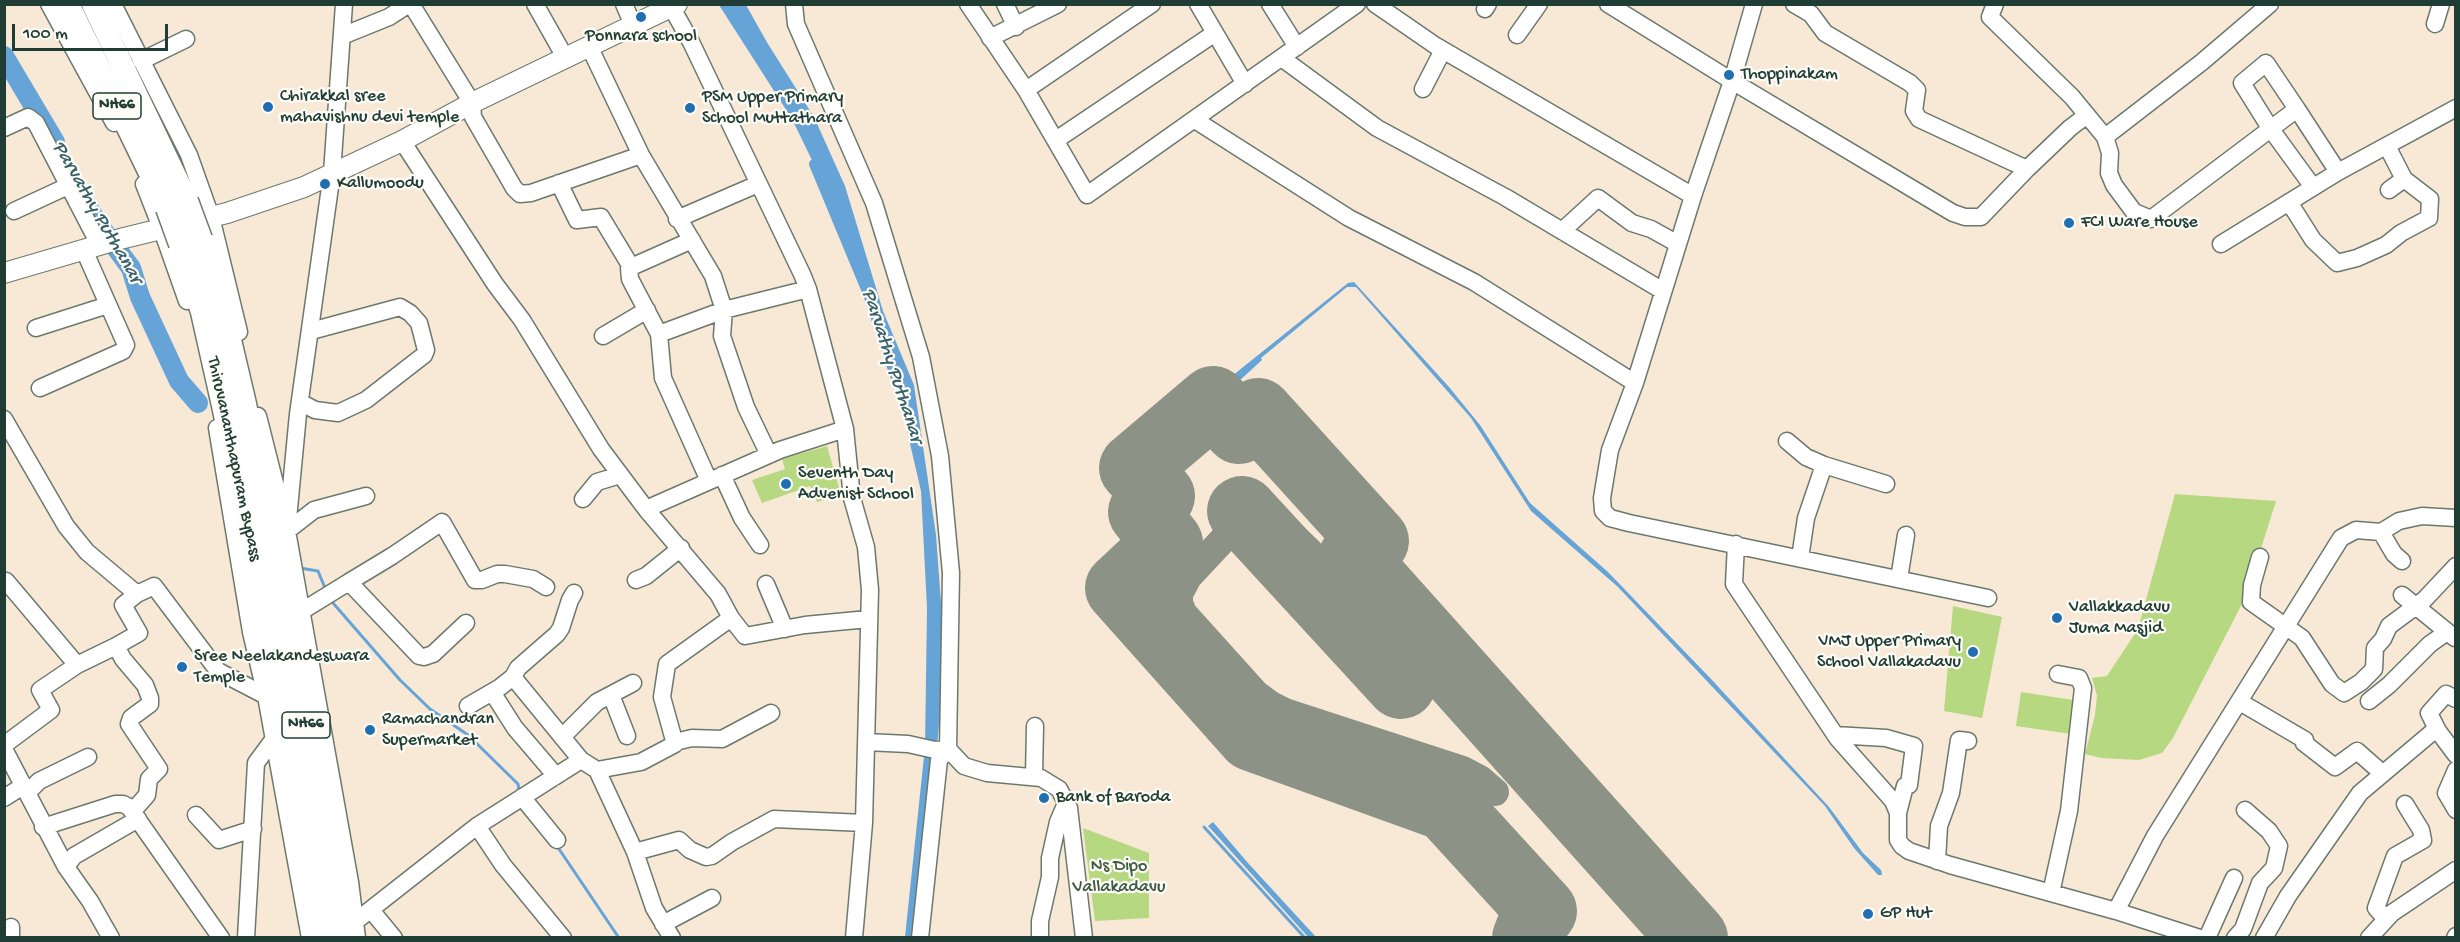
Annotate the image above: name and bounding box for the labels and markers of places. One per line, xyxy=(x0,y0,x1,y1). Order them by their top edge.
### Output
marker: Ponnara school xyxy=(634,10,648,24)
place label: Ponnara school xyxy=(585,26,697,48)
place label: Thoppinakam xyxy=(1741,64,1838,86)
marker: Thoppinakam xyxy=(1722,68,1736,82)
place label: Chirakkal sree mahavishnu devi temple xyxy=(280,86,459,128)
place label: PSM Upper Primary School Muttathara xyxy=(702,87,843,130)
marker: Chirakkal sree mahavishnu devi temple xyxy=(261,100,275,114)
marker: PSM Upper Primary School Muttathara xyxy=(683,101,697,115)
place label: Kallumoodu xyxy=(337,173,424,195)
marker: Kallumoodu xyxy=(318,177,332,191)
place label: FCI Ware House xyxy=(2081,212,2198,234)
marker: FCI Ware House xyxy=(2062,216,2076,230)
place label: Seventh Day Advenist School xyxy=(798,463,914,506)
marker: Seventh Day Advenist School xyxy=(779,477,793,491)
place label: Vallakkadavu Juma Masjid xyxy=(2069,597,2170,640)
marker: Vallakkadavu Juma Masjid xyxy=(2050,611,2064,625)
place label: VMJ Upper Primary School Vallakadavu xyxy=(1817,631,1961,674)
marker: VMJ Upper Primary School Vallakadavu xyxy=(1966,645,1980,659)
place label: Sree Neelakandeswara Temple xyxy=(194,646,369,688)
marker: Sree Neelakandeswara Temple xyxy=(175,660,189,674)
place label: Ramachandran Supermarket xyxy=(382,709,494,752)
marker: Ramachandran Supermarket xyxy=(363,723,377,737)
place label: Bank of Baroda xyxy=(1056,787,1171,809)
marker: Bank of Baroda xyxy=(1037,791,1051,805)
place label: GP Hut xyxy=(1880,903,1932,925)
marker: GP Hut xyxy=(1861,907,1875,921)

